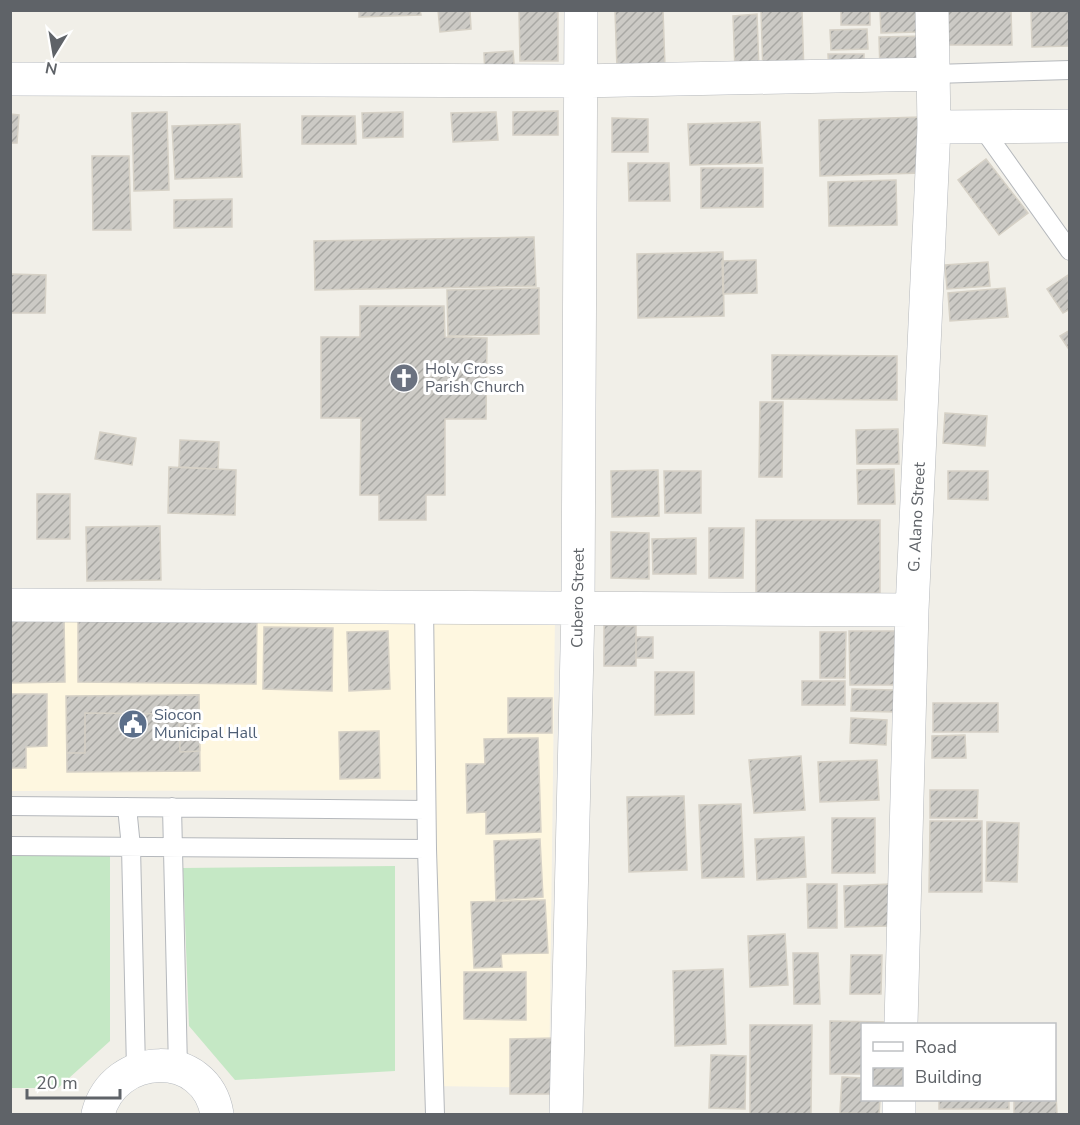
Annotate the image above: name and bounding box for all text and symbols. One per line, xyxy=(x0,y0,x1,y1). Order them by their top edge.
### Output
north arrow xyxy=(24,24,84,84)
text: N xyxy=(43,56,59,80)
place label: Holy Cross Parish Church xyxy=(425,358,525,398)
church icon: Holy Cross Parish Church xyxy=(388,362,420,394)
street label: G. Alano Street xyxy=(903,461,931,573)
street label: Cubero Street xyxy=(566,548,590,648)
place label: Siocon Municipal Hall xyxy=(154,704,258,744)
public building icon: Siocon Municipal Hall xyxy=(117,708,149,740)
legend xyxy=(861,1023,1056,1101)
text: Road xyxy=(915,1035,957,1059)
scale bar xyxy=(27,1062,120,1100)
text: Building xyxy=(915,1065,982,1089)
text: 20 m xyxy=(36,1071,78,1095)

